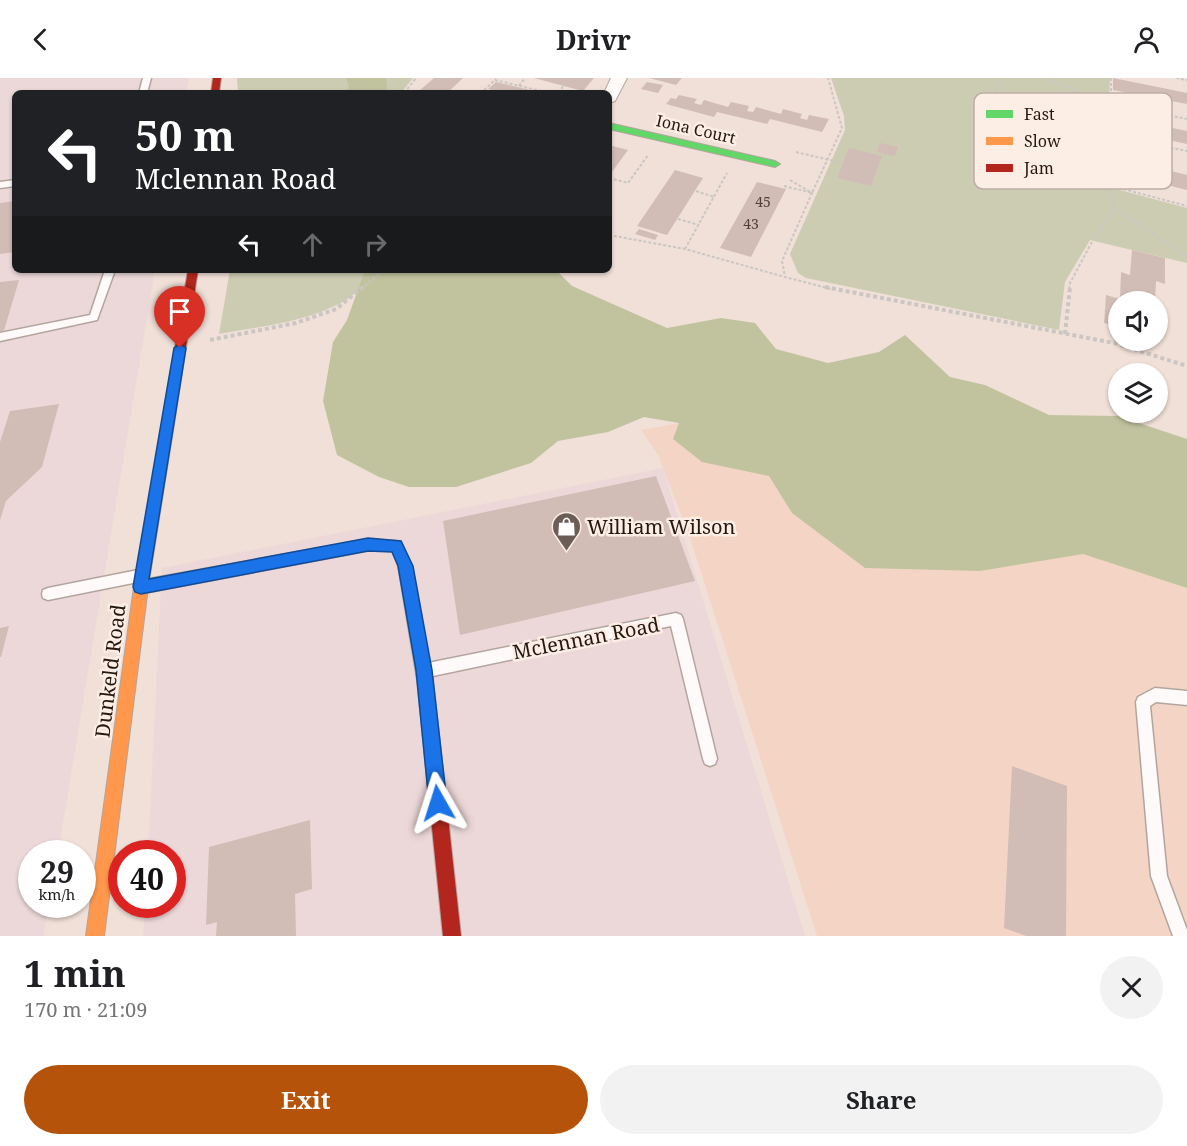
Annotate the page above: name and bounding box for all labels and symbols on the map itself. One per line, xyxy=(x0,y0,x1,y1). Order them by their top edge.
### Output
legend xyxy=(974,93,1172,189)
text: Fast xyxy=(1024,103,1055,125)
street label: Iona Court xyxy=(654,109,738,149)
text: Slow xyxy=(1024,130,1061,152)
text: Jam xyxy=(1023,157,1054,179)
house number: 45 xyxy=(755,192,771,211)
house number: 43 xyxy=(743,214,759,233)
pin xyxy=(154,286,205,348)
shop icon: William Wilson xyxy=(550,510,582,552)
place label: William Wilson xyxy=(587,513,736,540)
street label: Dunkeld Road xyxy=(88,603,132,739)
street label: Mclennan Road xyxy=(510,611,662,665)
position arrow xyxy=(406,771,470,835)
speed limit sign: 40 xyxy=(108,840,186,918)

